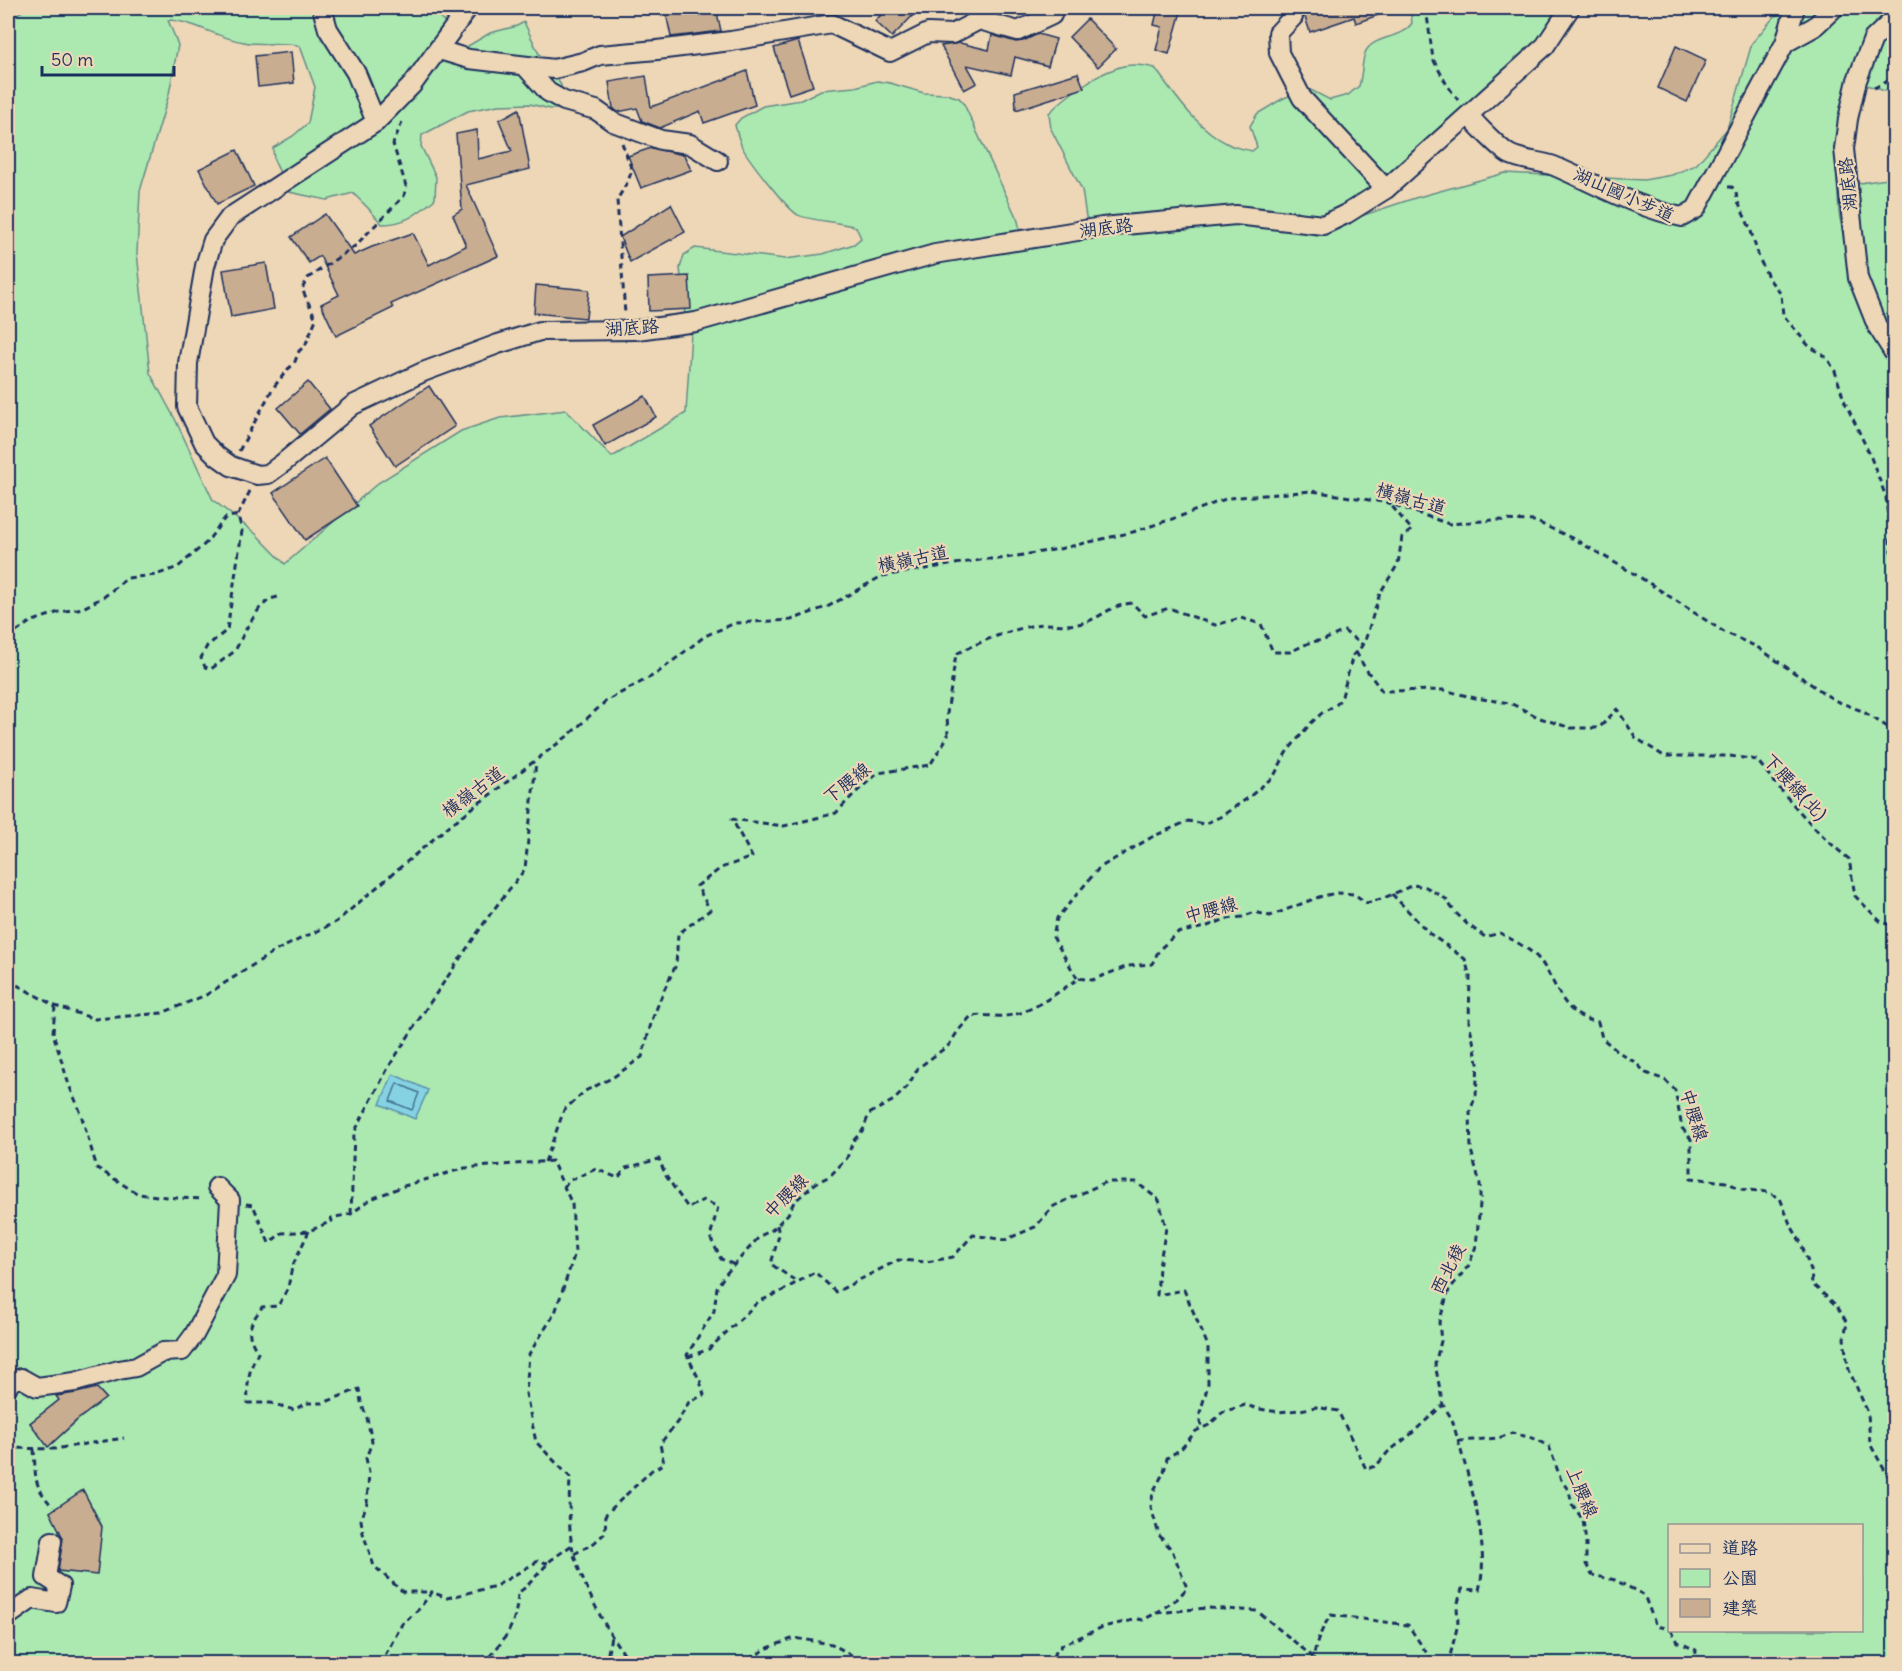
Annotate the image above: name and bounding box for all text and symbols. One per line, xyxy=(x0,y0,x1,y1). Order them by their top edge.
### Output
scale bar xyxy=(42,39,174,77)
text: 50 m xyxy=(51,48,93,71)
street label: 湖底路 xyxy=(1833,156,1862,212)
street label: 湖山國小步道 xyxy=(1570,162,1678,227)
street label: 湖底路 xyxy=(1078,213,1134,242)
street label: 湖底路 xyxy=(604,314,660,341)
street label: 橫嶺古道 xyxy=(1373,478,1449,519)
street label: 橫嶺古道 xyxy=(875,540,951,577)
street label: 下腰線(北) xyxy=(1759,749,1832,825)
street label: 下腰線 xyxy=(818,757,875,808)
street label: 橫嶺古道 xyxy=(437,761,508,822)
street label: 中腰線 xyxy=(1182,891,1240,928)
street label: 中腰線 xyxy=(1676,1086,1713,1144)
street label: 中腰線 xyxy=(758,1168,813,1223)
street label: 西北稜 xyxy=(1425,1239,1470,1298)
street label: 上腰線 xyxy=(1561,1462,1604,1521)
legend xyxy=(1668,1524,1863,1632)
text: 道路 xyxy=(1722,1536,1758,1559)
text: 公園 xyxy=(1722,1566,1758,1589)
text: 建築 xyxy=(1722,1596,1758,1619)

